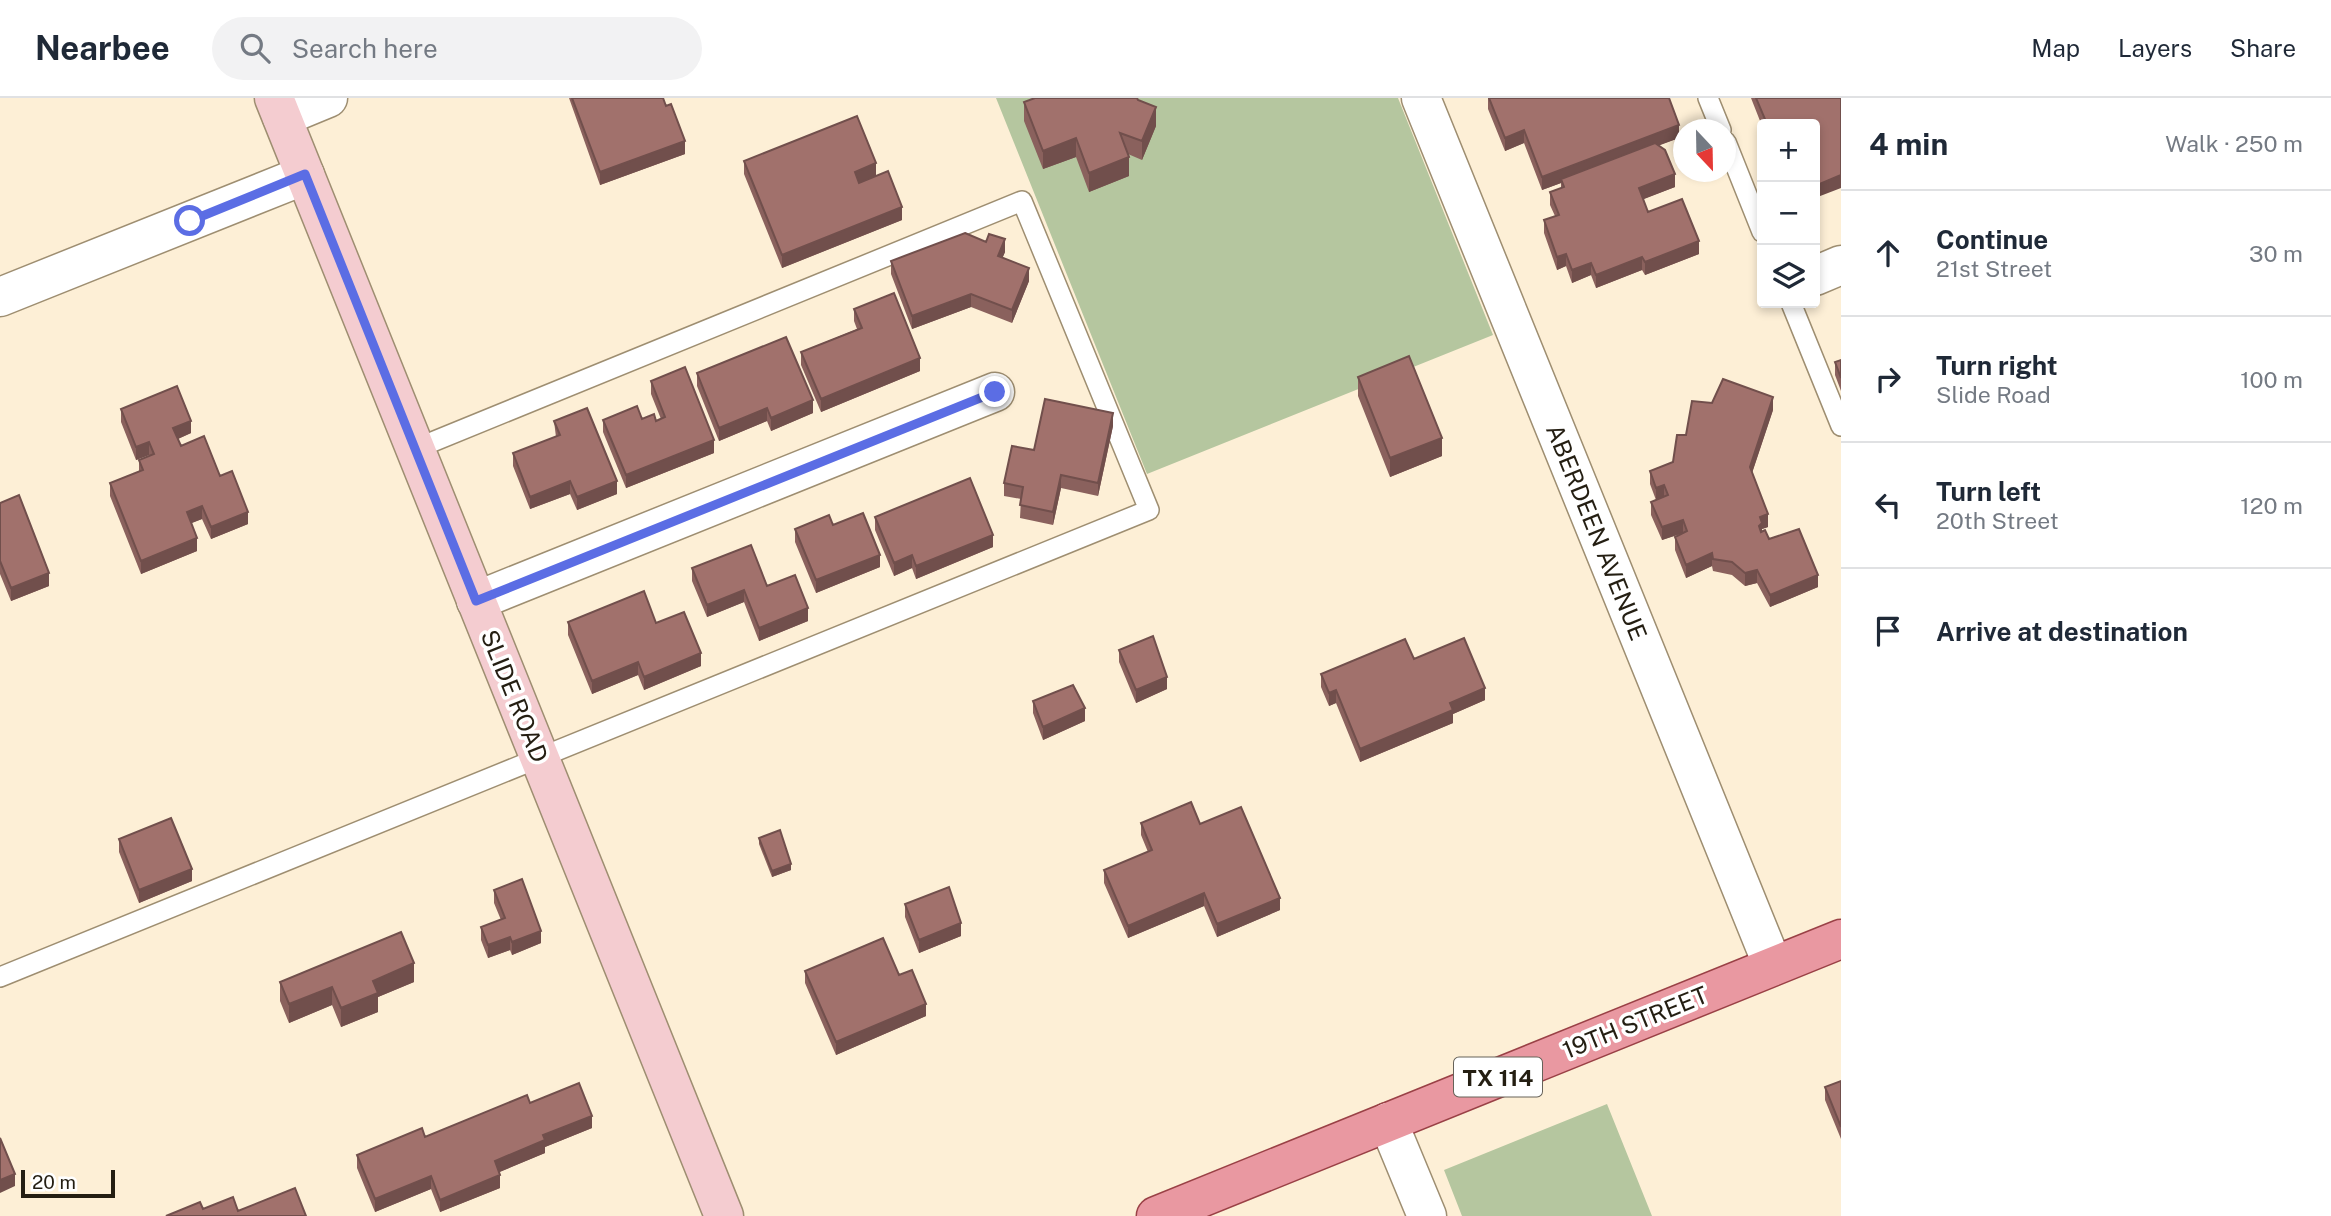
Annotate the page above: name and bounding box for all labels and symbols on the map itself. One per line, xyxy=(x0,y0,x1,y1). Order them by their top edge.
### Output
north arrow xyxy=(1673,119,1736,182)
route start xyxy=(174,205,205,236)
route end xyxy=(979,376,1010,407)
street label: ABERDEEN AVENUE xyxy=(1541,420,1653,644)
street label: SLIDE ROAD xyxy=(476,626,554,766)
street label: 19TH STREET xyxy=(1558,980,1712,1064)
road number: TX 114 xyxy=(1454,1058,1542,1096)
scale bar xyxy=(21,1167,116,1199)

